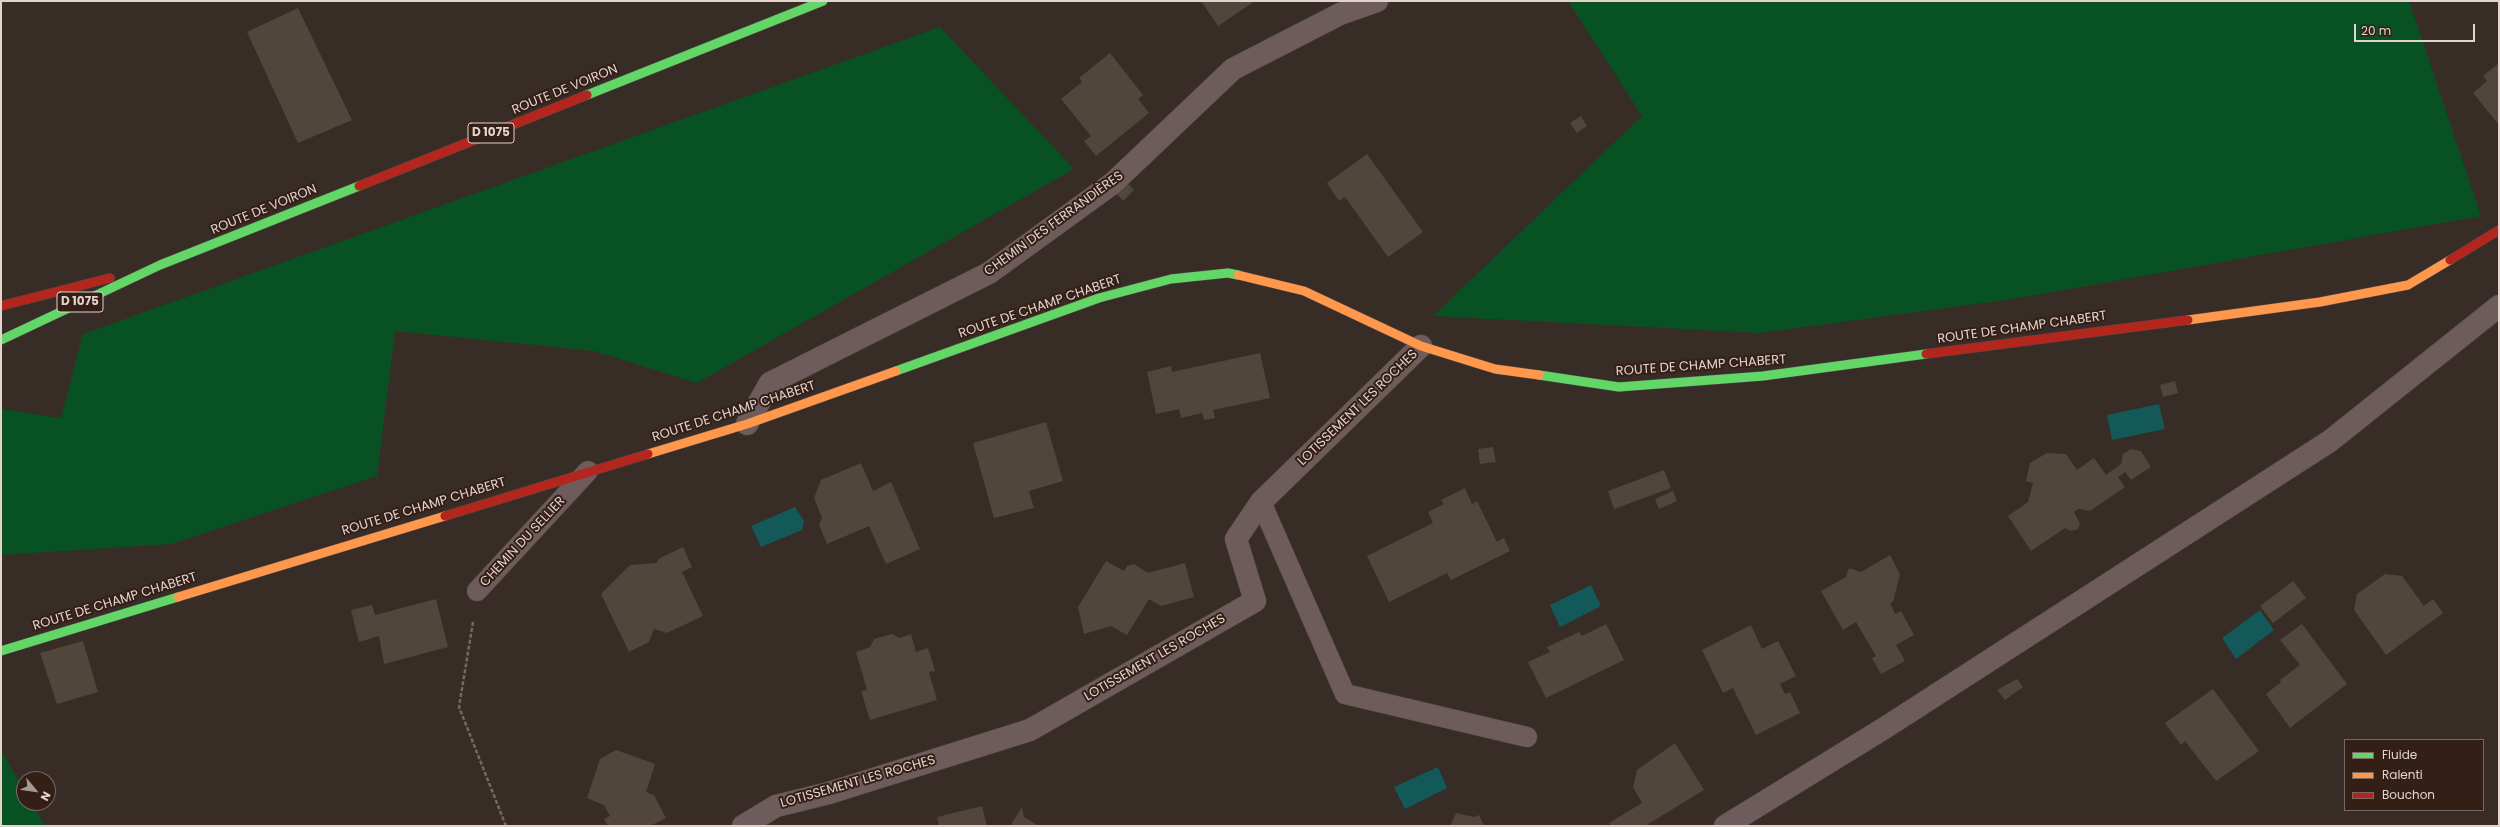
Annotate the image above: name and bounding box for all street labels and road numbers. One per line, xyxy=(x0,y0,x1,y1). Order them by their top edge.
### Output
street label: ROUTE DE VOIRON xyxy=(510,62,620,118)
road number: D 1075 xyxy=(468,123,514,143)
street label: CHEMIN DES FERRANDIÈRES xyxy=(982,168,1126,280)
street label: ROUTE DE VOIRON xyxy=(209,182,319,238)
street label: ROUTE DE CHAMP CHABERT xyxy=(957,272,1123,342)
road number: D 1075 xyxy=(57,292,103,312)
street label: ROUTE DE CHAMP CHABERT xyxy=(1936,308,2108,348)
street label: LOTISSEMENT LES ROCHES xyxy=(1295,347,1421,469)
street label: ROUTE DE CHAMP CHABERT xyxy=(1615,352,1787,380)
street label: ROUTE DE CHAMP CHABERT xyxy=(650,378,818,446)
street label: ROUTE DE CHAMP CHABERT xyxy=(340,475,508,539)
street label: CHEMIN DU SELLIER xyxy=(477,494,569,590)
street label: ROUTE DE CHAMP CHABERT xyxy=(31,570,199,634)
street label: LOTISSEMENT LES ROCHES xyxy=(1082,611,1228,705)
street label: LOTISSEMENT LES ROCHES xyxy=(779,752,937,812)

